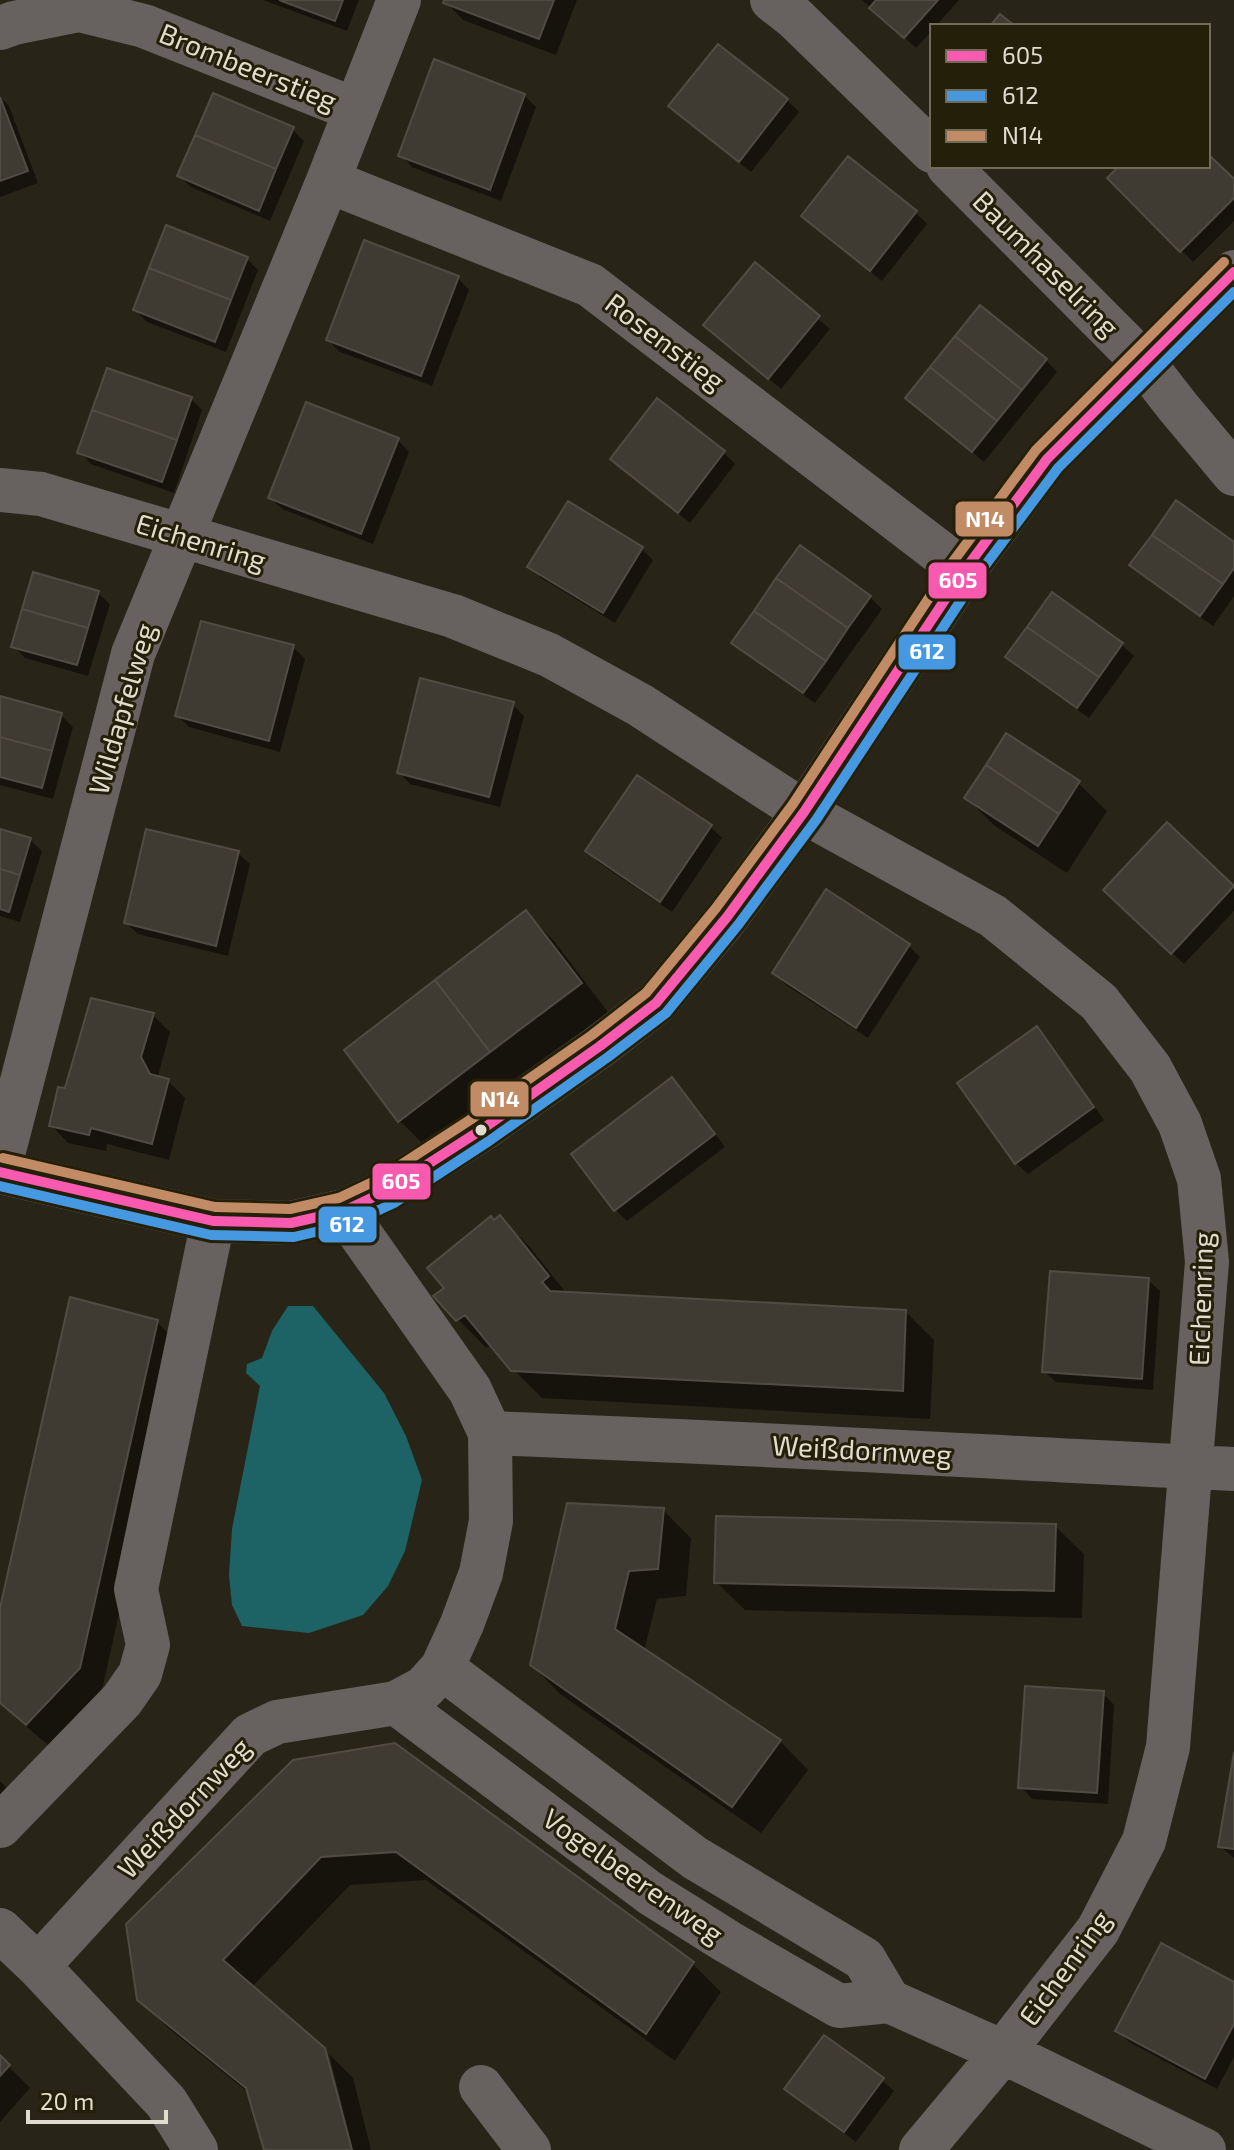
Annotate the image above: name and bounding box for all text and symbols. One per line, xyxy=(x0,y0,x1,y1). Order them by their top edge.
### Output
street label: Brombeerstieg xyxy=(155,15,342,117)
legend xyxy=(930,24,1210,168)
text: 605 xyxy=(1002,40,1043,69)
text: 612 xyxy=(1002,80,1039,109)
text: N14 xyxy=(1002,120,1043,149)
street label: Baumhaselring xyxy=(967,183,1127,344)
street label: Rosenstieg xyxy=(599,285,732,397)
line badge: N14 xyxy=(954,500,1015,538)
street label: Eichenring xyxy=(132,505,271,577)
text: N14 xyxy=(965,505,1005,531)
line badge: 605 xyxy=(927,561,988,600)
text: 605 xyxy=(938,566,978,592)
street label: Wildapfelweg xyxy=(80,619,162,798)
line badge: 612 xyxy=(897,633,957,671)
text: 612 xyxy=(909,637,945,663)
line badge: N14 xyxy=(469,1080,530,1118)
text: N14 xyxy=(480,1085,520,1111)
unlabelled marker xyxy=(473,1122,489,1138)
line badge: 605 xyxy=(371,1162,432,1201)
text: 605 xyxy=(381,1167,421,1193)
line badge: 612 xyxy=(317,1205,378,1244)
text: 612 xyxy=(329,1210,365,1236)
street label: Eichenring xyxy=(1181,1231,1219,1366)
street label: Weißdornweg xyxy=(771,1427,953,1471)
street label: Weißdornweg xyxy=(109,1730,257,1885)
street label: Vogelbeerenweg xyxy=(537,1800,731,1950)
street label: Eichenring xyxy=(1011,1903,1118,2032)
scale bar xyxy=(28,2074,166,2124)
text: 20 m xyxy=(40,2086,94,2115)

